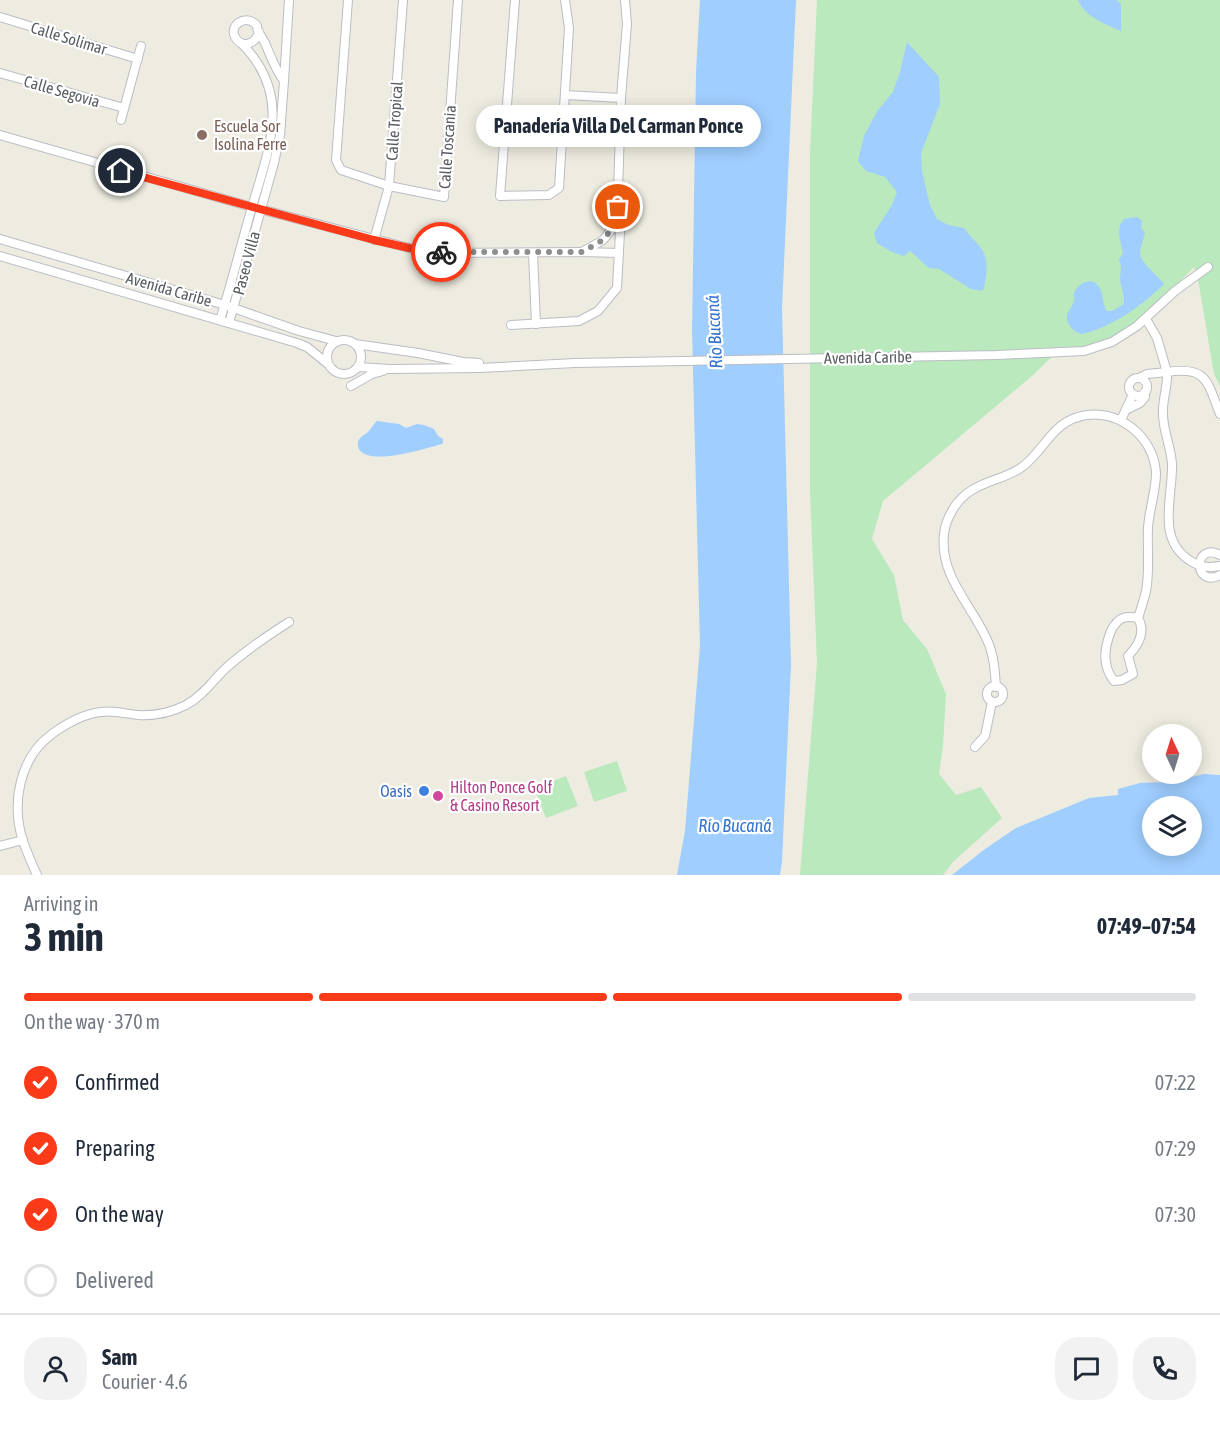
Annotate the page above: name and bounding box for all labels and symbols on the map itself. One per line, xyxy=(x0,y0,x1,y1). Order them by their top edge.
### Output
street label: Calle Solimar xyxy=(29,18,109,58)
street label: Calle Segovia xyxy=(22,72,102,111)
street label: Calle Tropical xyxy=(382,80,407,161)
street label: Calle Toscania xyxy=(435,105,459,189)
callout: Panadería Villa Del Carman Ponce xyxy=(476,105,760,147)
place label: Escuela Sor Isolina Ferre xyxy=(214,117,287,153)
marker: Escuela Sor Isolina Ferre xyxy=(195,128,209,142)
pin xyxy=(95,145,146,196)
pin xyxy=(592,181,643,232)
courier xyxy=(411,222,471,282)
street label: Paseo Villa xyxy=(229,229,263,297)
street label: Avenida Caribe xyxy=(124,268,214,310)
water label: Río Bucaná xyxy=(702,294,726,369)
street label: Avenida Caribe xyxy=(824,347,912,367)
north arrow xyxy=(1142,724,1202,784)
place label: Hilton Ponce Golf & Casino Resort xyxy=(450,778,553,814)
place label: Oasis xyxy=(380,782,412,800)
marker: Oasis xyxy=(417,784,431,798)
marker: Hilton Ponce Golf & Casino Resort xyxy=(431,789,445,803)
water label: Río Bucaná xyxy=(698,815,772,836)

